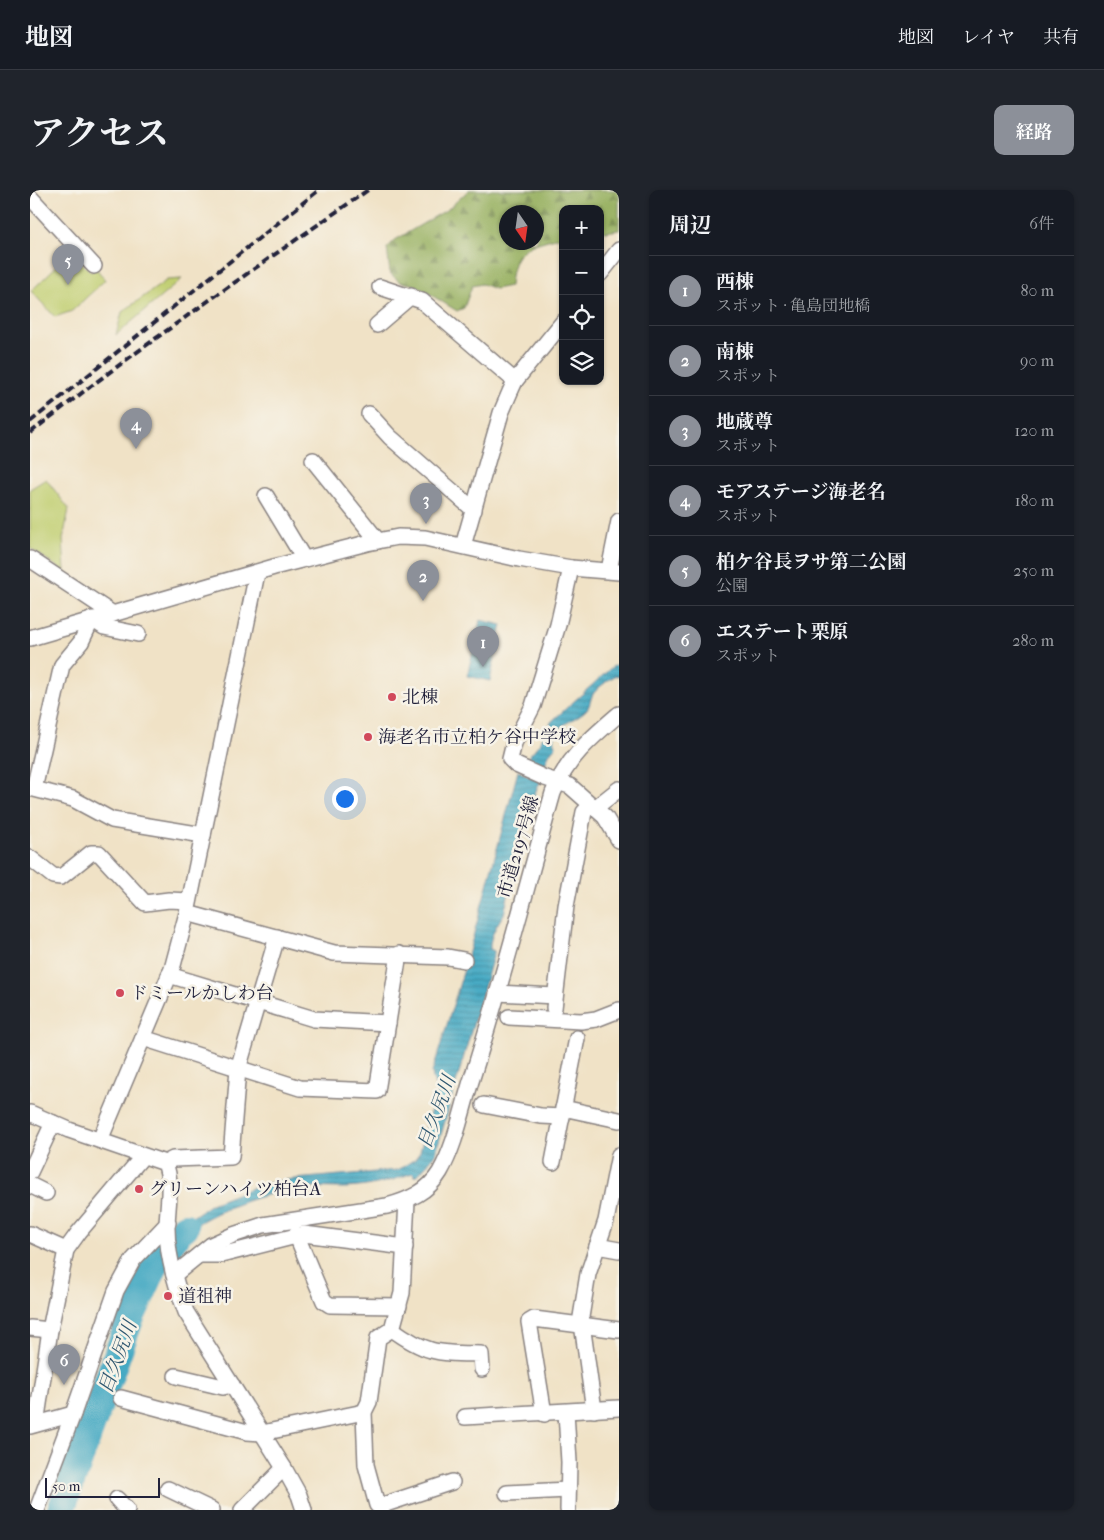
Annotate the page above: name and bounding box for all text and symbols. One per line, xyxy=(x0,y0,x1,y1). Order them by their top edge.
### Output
text: 地図 xyxy=(25,23,73,51)
text: 地図 xyxy=(898,27,934,48)
text: レイヤ xyxy=(962,27,1015,48)
text: 共有 xyxy=(1043,27,1079,48)
button: 経路 xyxy=(994,105,1074,155)
text: アクセス xyxy=(30,113,169,154)
north arrow xyxy=(499,205,544,250)
map controls xyxy=(559,205,604,385)
button: + xyxy=(559,205,604,250)
text: 周辺 xyxy=(669,213,711,237)
text: 6件 xyxy=(1029,214,1054,233)
pin: 5 xyxy=(52,244,84,285)
button: − xyxy=(559,250,604,295)
text: 西棟 xyxy=(716,271,754,293)
text: 1 xyxy=(682,281,688,300)
text: 80 m xyxy=(1020,281,1054,300)
button: locate xyxy=(559,295,604,340)
text: スポット · 亀島団地橋 xyxy=(716,296,870,315)
button: layers xyxy=(559,340,604,385)
text: 南棟 xyxy=(716,341,754,363)
text: 2 xyxy=(681,351,689,370)
text: 90 m xyxy=(1020,351,1054,370)
text: スポット xyxy=(716,366,780,385)
pin: 4 xyxy=(120,408,152,449)
text: 地蔵尊 xyxy=(716,411,773,433)
text: 3 xyxy=(682,421,688,440)
text: 120 m xyxy=(1015,421,1054,440)
text: スポット xyxy=(716,436,780,455)
text: モアステージ海老名 xyxy=(716,481,885,503)
pin: 3 xyxy=(410,483,442,524)
text: 4 xyxy=(680,491,690,510)
text: 180 m xyxy=(1015,491,1054,510)
text: スポット xyxy=(716,506,780,525)
text: 柏ケ谷長ヲサ第二公園 xyxy=(716,551,906,573)
pin: 2 xyxy=(407,560,439,601)
text: 5 xyxy=(682,561,688,580)
text: 250 m xyxy=(1013,561,1054,580)
text: 公園 xyxy=(716,576,748,595)
text: エステート栗原 xyxy=(716,621,849,643)
pin: 1 xyxy=(467,626,499,667)
text: 6 xyxy=(681,631,689,650)
text: 280 m xyxy=(1012,631,1054,650)
text: スポット xyxy=(716,646,780,665)
place label: 北棟 xyxy=(402,687,438,708)
marker: 北棟 xyxy=(386,691,398,703)
place label: 海老名市立柏ケ谷中学校 xyxy=(378,727,576,748)
marker: 海老名市立柏ケ谷中学校 xyxy=(362,731,374,743)
your location xyxy=(332,786,358,812)
street label: 市道2197号線 xyxy=(494,793,543,901)
place label: ドミールかしわ台 xyxy=(130,983,274,1004)
marker: ドミールかしわ台 xyxy=(114,987,126,999)
water label: 目久尻川 xyxy=(414,1071,461,1152)
place label: グリーンハイツ柏台A xyxy=(149,1179,321,1200)
marker: グリーンハイツ柏台A xyxy=(133,1183,145,1195)
place label: 道祖神 xyxy=(178,1286,232,1307)
marker: 道祖神 xyxy=(162,1290,174,1302)
water label: 目久尻川 xyxy=(95,1316,142,1397)
pin: 6 xyxy=(48,1344,80,1385)
scale bar xyxy=(45,1475,160,1498)
text: 50 m xyxy=(52,1478,80,1495)

